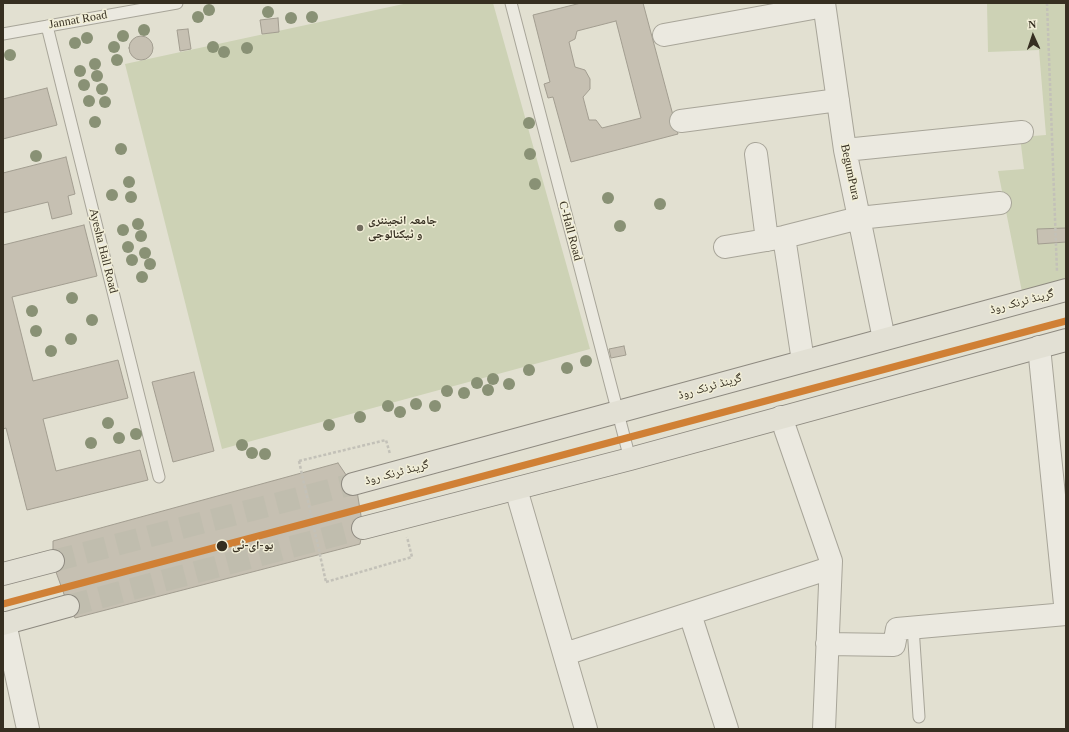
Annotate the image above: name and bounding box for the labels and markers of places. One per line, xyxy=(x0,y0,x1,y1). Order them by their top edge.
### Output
place label: جامعہ انجینئری و ٹیکنالوجی xyxy=(368,214,437,242)
marker: جامعہ انجینئری و ٹیکنالوجی xyxy=(355,223,365,233)
marker: یو-ای-ٹی xyxy=(215,539,229,553)
place label: یو-ای-ٹی xyxy=(232,539,273,553)

